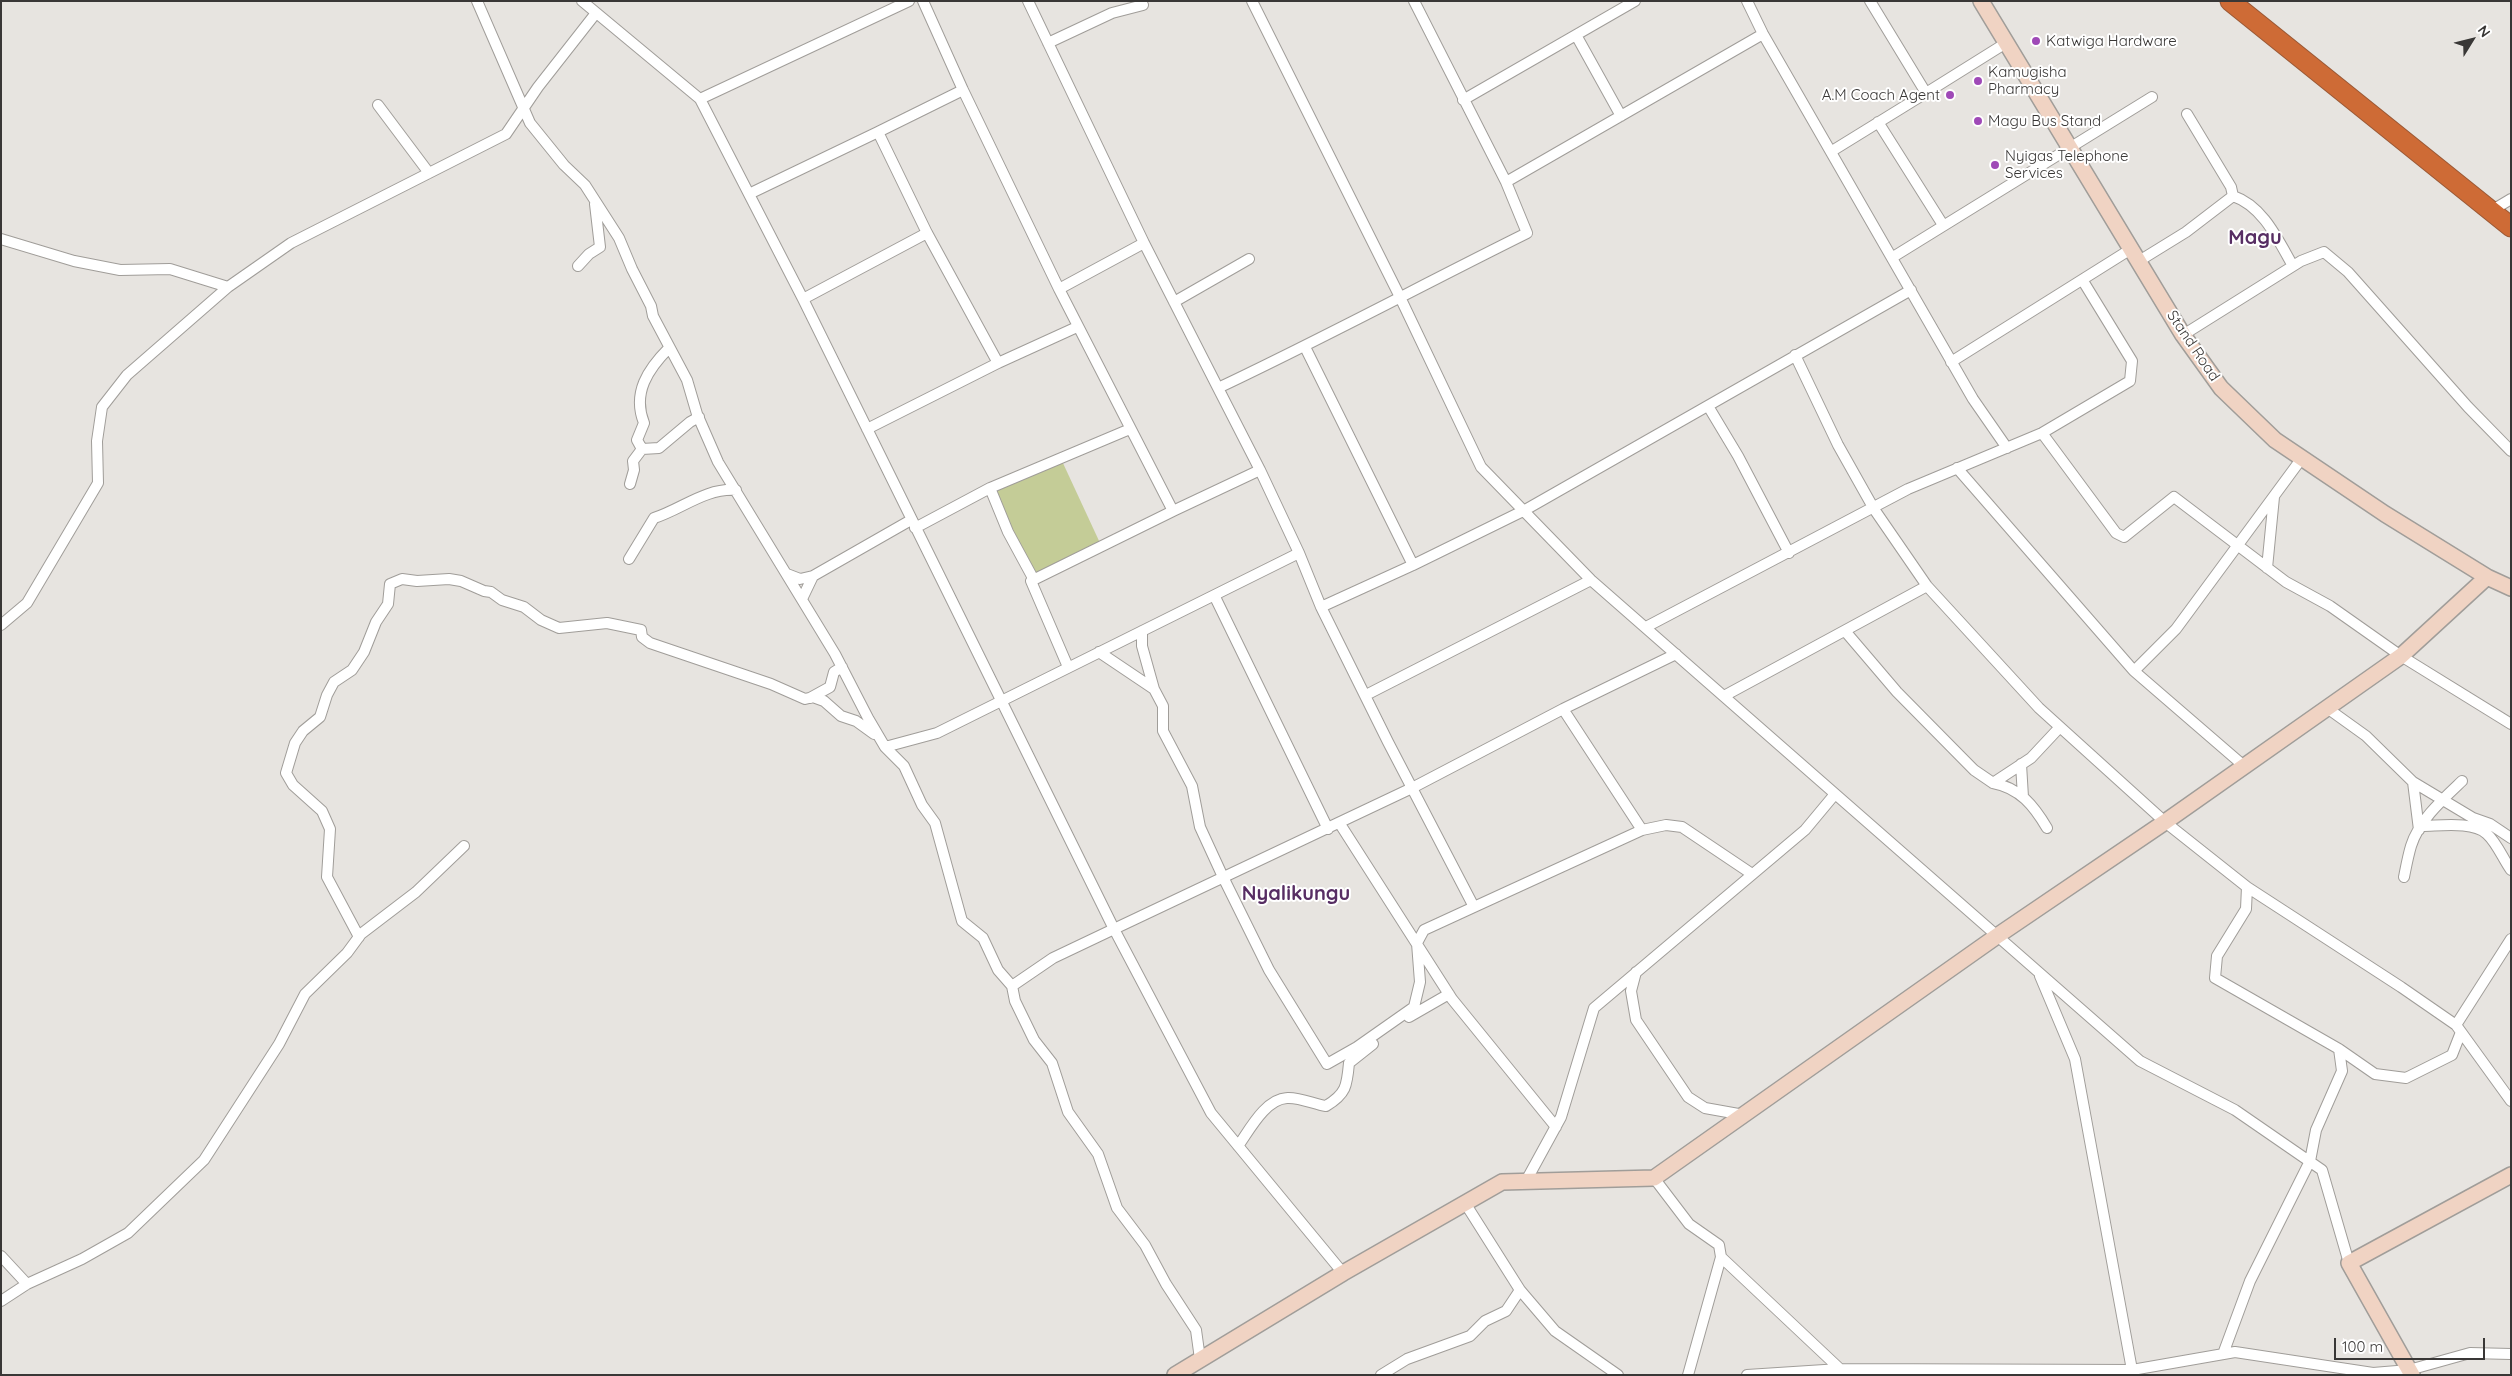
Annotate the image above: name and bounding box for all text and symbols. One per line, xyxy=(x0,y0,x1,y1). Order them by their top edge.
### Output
north arrow xyxy=(2447,15,2497,65)
text: N xyxy=(2474,22,2494,41)
place label: Katwiga Hardware xyxy=(2046,32,2177,50)
marker: Katwiga Hardware xyxy=(2030,35,2042,47)
place label: Kamugisha Pharmacy xyxy=(1988,63,2066,98)
marker: Kamugisha Pharmacy xyxy=(1972,75,1984,87)
place label: A.M Coach Agent xyxy=(1822,86,1940,104)
marker: A.M Coach Agent xyxy=(1944,89,1956,101)
place label: Magu Bus Stand xyxy=(1988,112,2101,130)
marker: Magu Bus Stand xyxy=(1972,115,1984,127)
place label: Nyigas Telephone Services xyxy=(2005,147,2128,182)
marker: Nyigas Telephone Services xyxy=(1989,159,2001,171)
district label: Magu xyxy=(2228,226,2282,250)
street label: Stand Road xyxy=(2163,307,2223,385)
district label: Nyalikungu xyxy=(1242,882,1350,906)
scale bar xyxy=(2337,1328,2488,1360)
text: 100 m xyxy=(2342,1337,2383,1356)

